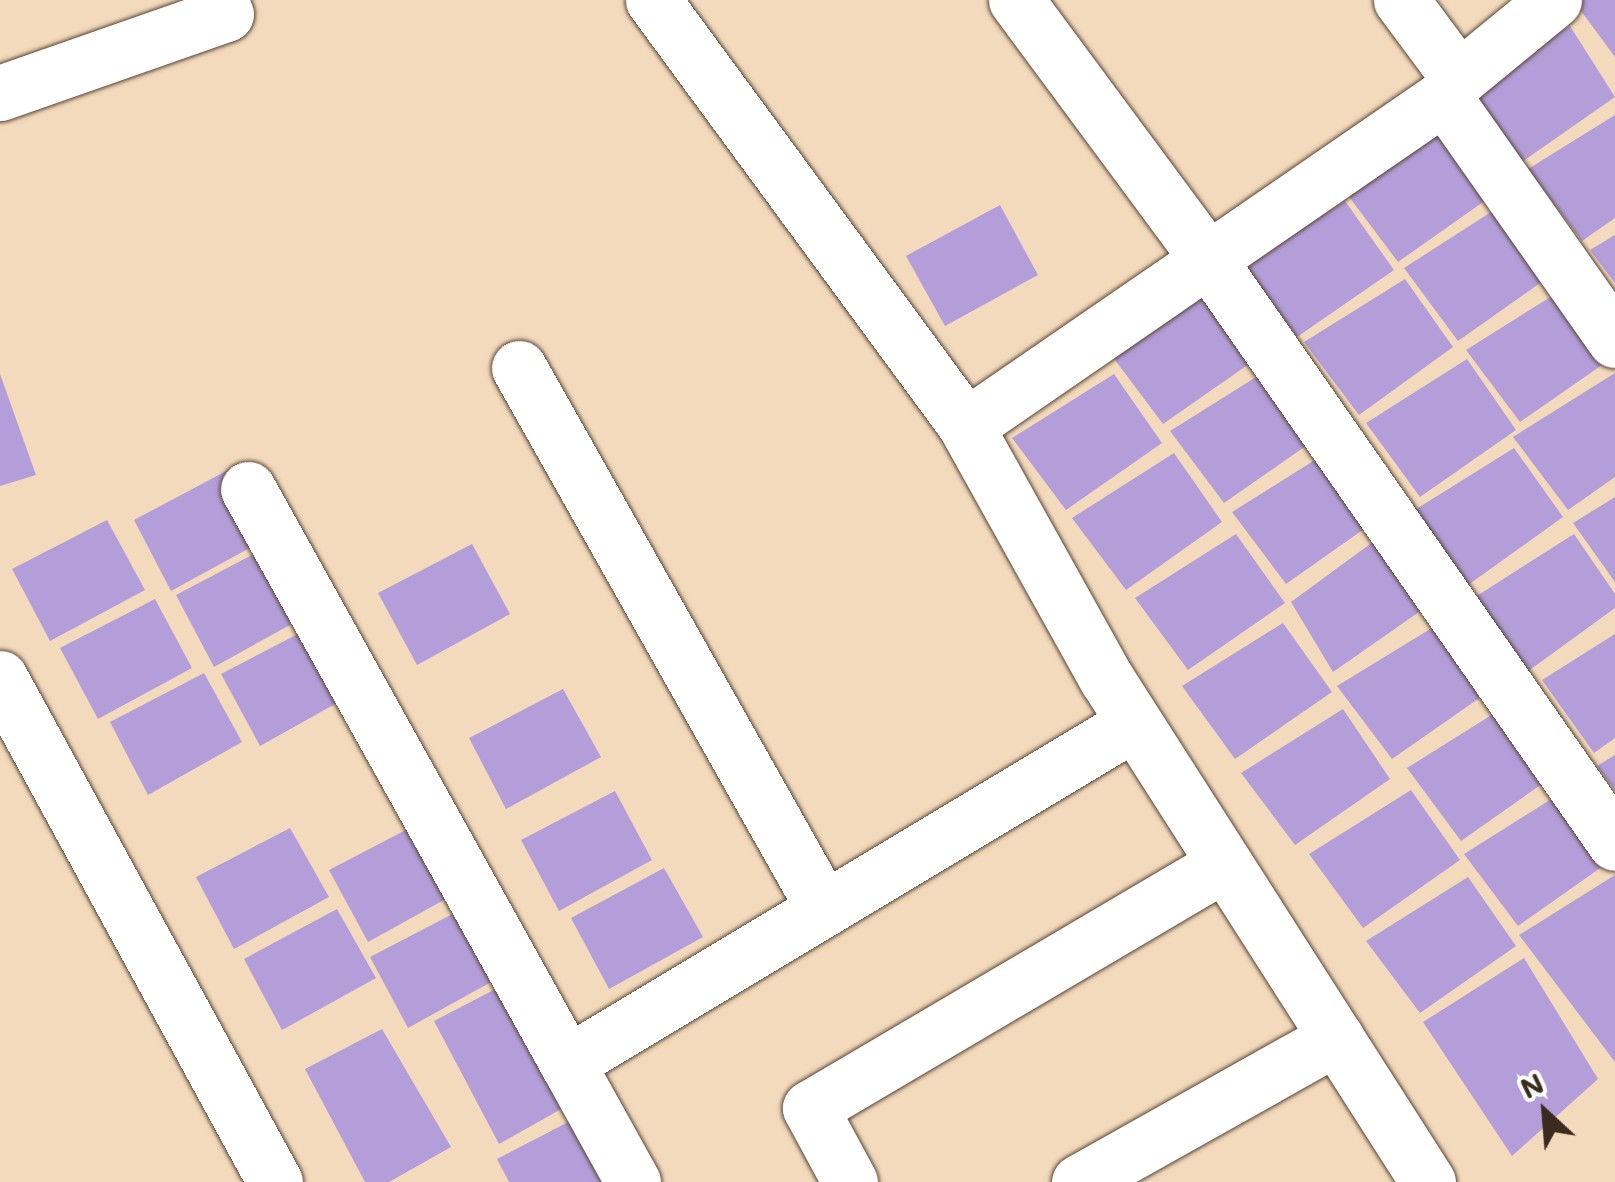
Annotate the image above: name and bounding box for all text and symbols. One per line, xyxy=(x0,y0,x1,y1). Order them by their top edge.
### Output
north arrow xyxy=(1495,1062,1595,1162)
text: N xyxy=(1514,1064,1549,1106)

